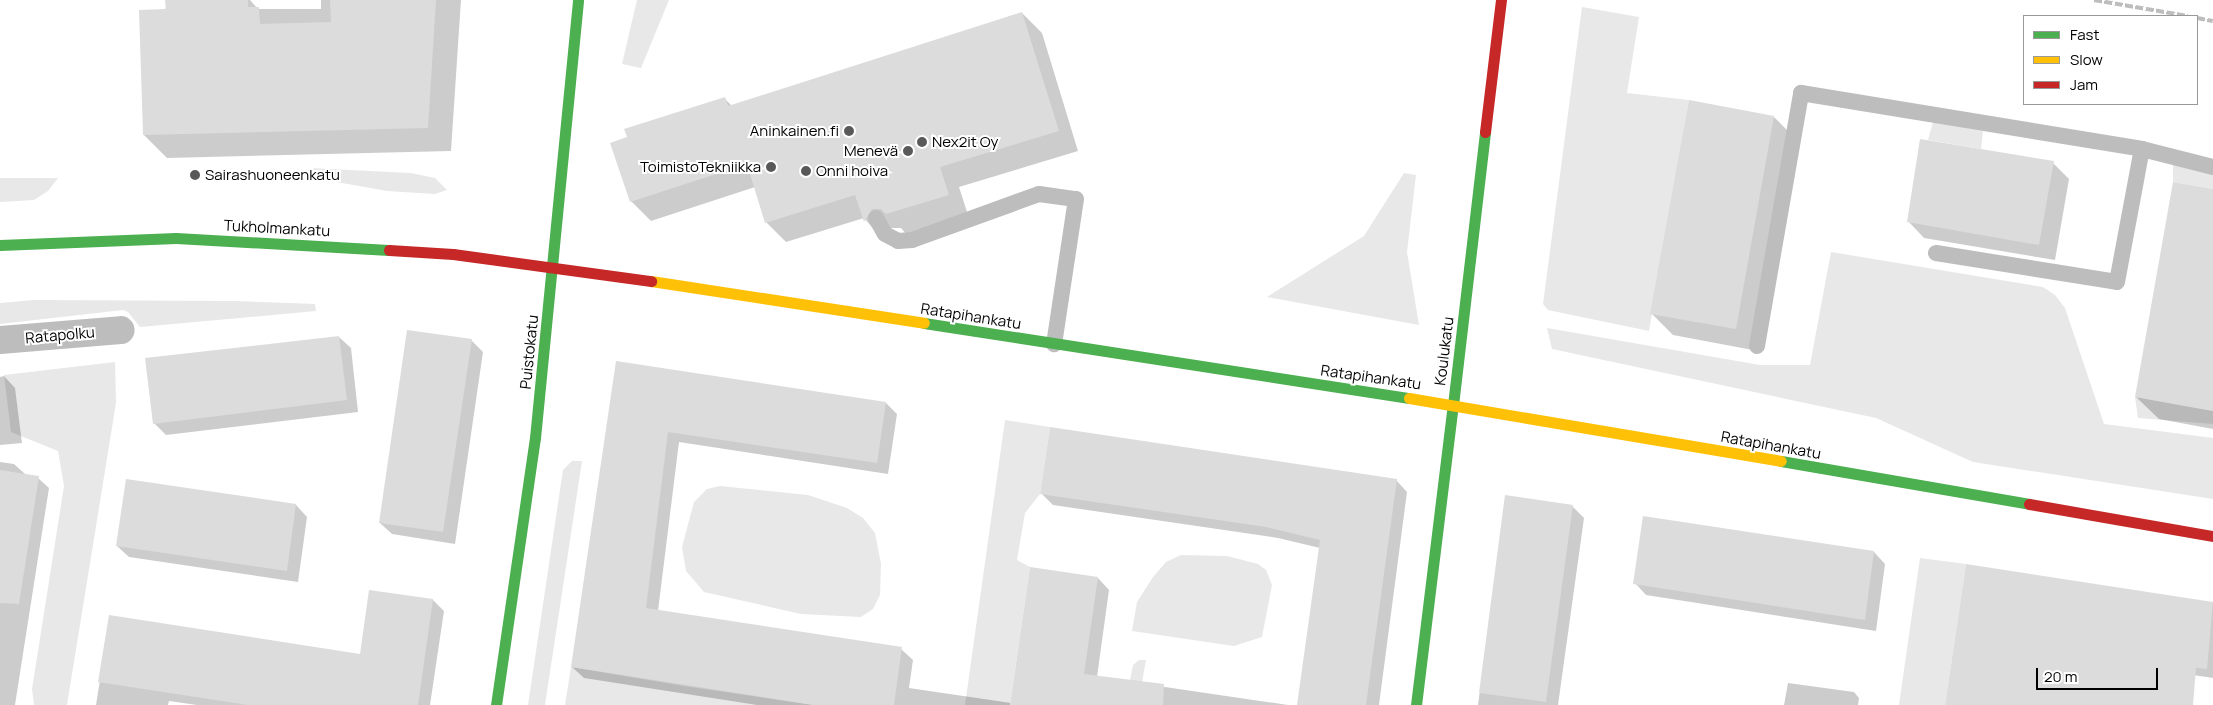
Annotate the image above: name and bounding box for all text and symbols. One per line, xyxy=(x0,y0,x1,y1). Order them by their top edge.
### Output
legend xyxy=(2023,15,2198,105)
text: Fast xyxy=(2070,24,2099,45)
text: Slow xyxy=(2070,49,2103,70)
text: Jam xyxy=(2070,74,2098,95)
place label: Aninkainen.fi xyxy=(750,122,839,140)
marker: Aninkainen.fi xyxy=(843,125,855,137)
place label: Nex2it Oy xyxy=(932,133,998,151)
marker: Nex2it Oy xyxy=(916,136,928,148)
place label: Menevä xyxy=(844,142,898,160)
marker: Menevä xyxy=(902,145,914,157)
place label: ToimistoTekniikka xyxy=(640,158,761,176)
marker: ToimistoTekniikka xyxy=(765,161,777,173)
place label: Onni hoiva xyxy=(816,162,888,180)
marker: Onni hoiva xyxy=(800,165,812,177)
place label: Sairashuoneenkatu xyxy=(205,166,340,184)
marker: Sairashuoneenkatu xyxy=(189,169,201,181)
street label: Tukholmankatu xyxy=(223,216,331,240)
street label: Ratapihankatu xyxy=(920,299,1022,333)
street label: Puistokatu xyxy=(516,314,542,390)
street label: Koulukatu xyxy=(1431,316,1457,386)
street label: Ratapolku xyxy=(24,323,96,347)
street label: Ratapihankatu xyxy=(1320,361,1422,393)
street label: Ratapihankatu xyxy=(1720,427,1822,463)
scale bar xyxy=(2038,658,2160,690)
text: 20 m xyxy=(2044,666,2077,687)

